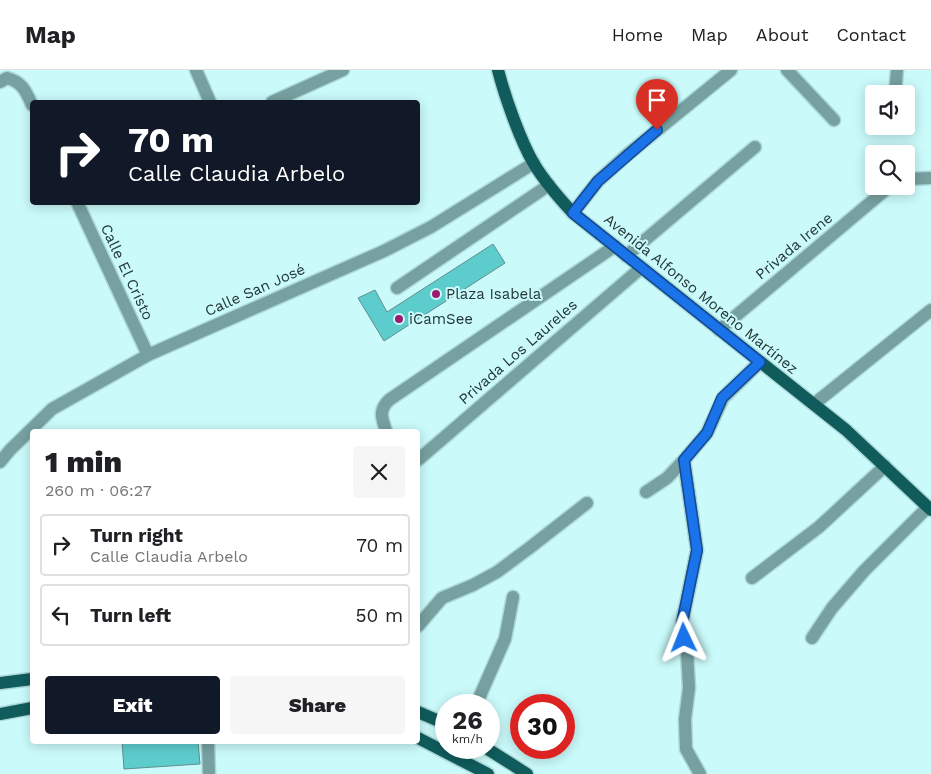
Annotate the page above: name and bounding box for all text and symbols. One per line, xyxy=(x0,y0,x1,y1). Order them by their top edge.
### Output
text: Map xyxy=(25,21,76,49)
text: Home xyxy=(612,24,663,45)
text: Map xyxy=(691,24,728,45)
text: About xyxy=(756,24,808,45)
text: Contact xyxy=(836,24,906,45)
pin xyxy=(636,79,678,130)
map controls xyxy=(865,85,915,195)
button: sound xyxy=(865,85,915,135)
icon: arrive xyxy=(643,86,671,114)
text: 70 m xyxy=(128,119,214,161)
icon: right xyxy=(45,120,110,185)
button: search xyxy=(865,145,915,195)
text: Calle Claudia Arbelo xyxy=(128,161,345,186)
street label: Privada Irene xyxy=(752,209,836,283)
street label: Avenida Alfonso Moreno Martínez xyxy=(600,210,802,378)
street label: Calle El Cristo xyxy=(97,221,157,323)
street label: Calle San José xyxy=(202,260,308,320)
place label: Plaza Isabela xyxy=(446,285,542,303)
marker: Plaza Isabela xyxy=(430,288,442,300)
street label: Privada Los Laureles xyxy=(455,296,581,408)
place label: iCamSee xyxy=(409,310,473,328)
marker: iCamSee xyxy=(393,313,405,325)
text: 1 min xyxy=(45,444,122,479)
button: close xyxy=(353,446,405,498)
text: 260 m · 06:27 xyxy=(45,481,152,500)
text: Turn right xyxy=(90,524,183,547)
icon: right xyxy=(47,531,75,559)
text: 70 m xyxy=(356,534,403,557)
text: Calle Claudia Arbelo xyxy=(90,547,248,566)
icon: left xyxy=(47,601,75,629)
text: Turn left xyxy=(90,604,171,627)
text: 50 m xyxy=(356,604,403,627)
position arrow xyxy=(657,611,709,663)
button: Exit xyxy=(45,676,220,734)
button: Share xyxy=(230,676,405,734)
speed limit sign: 30 xyxy=(510,694,575,759)
text: 26 xyxy=(452,706,483,735)
text: km/h xyxy=(452,732,483,746)

